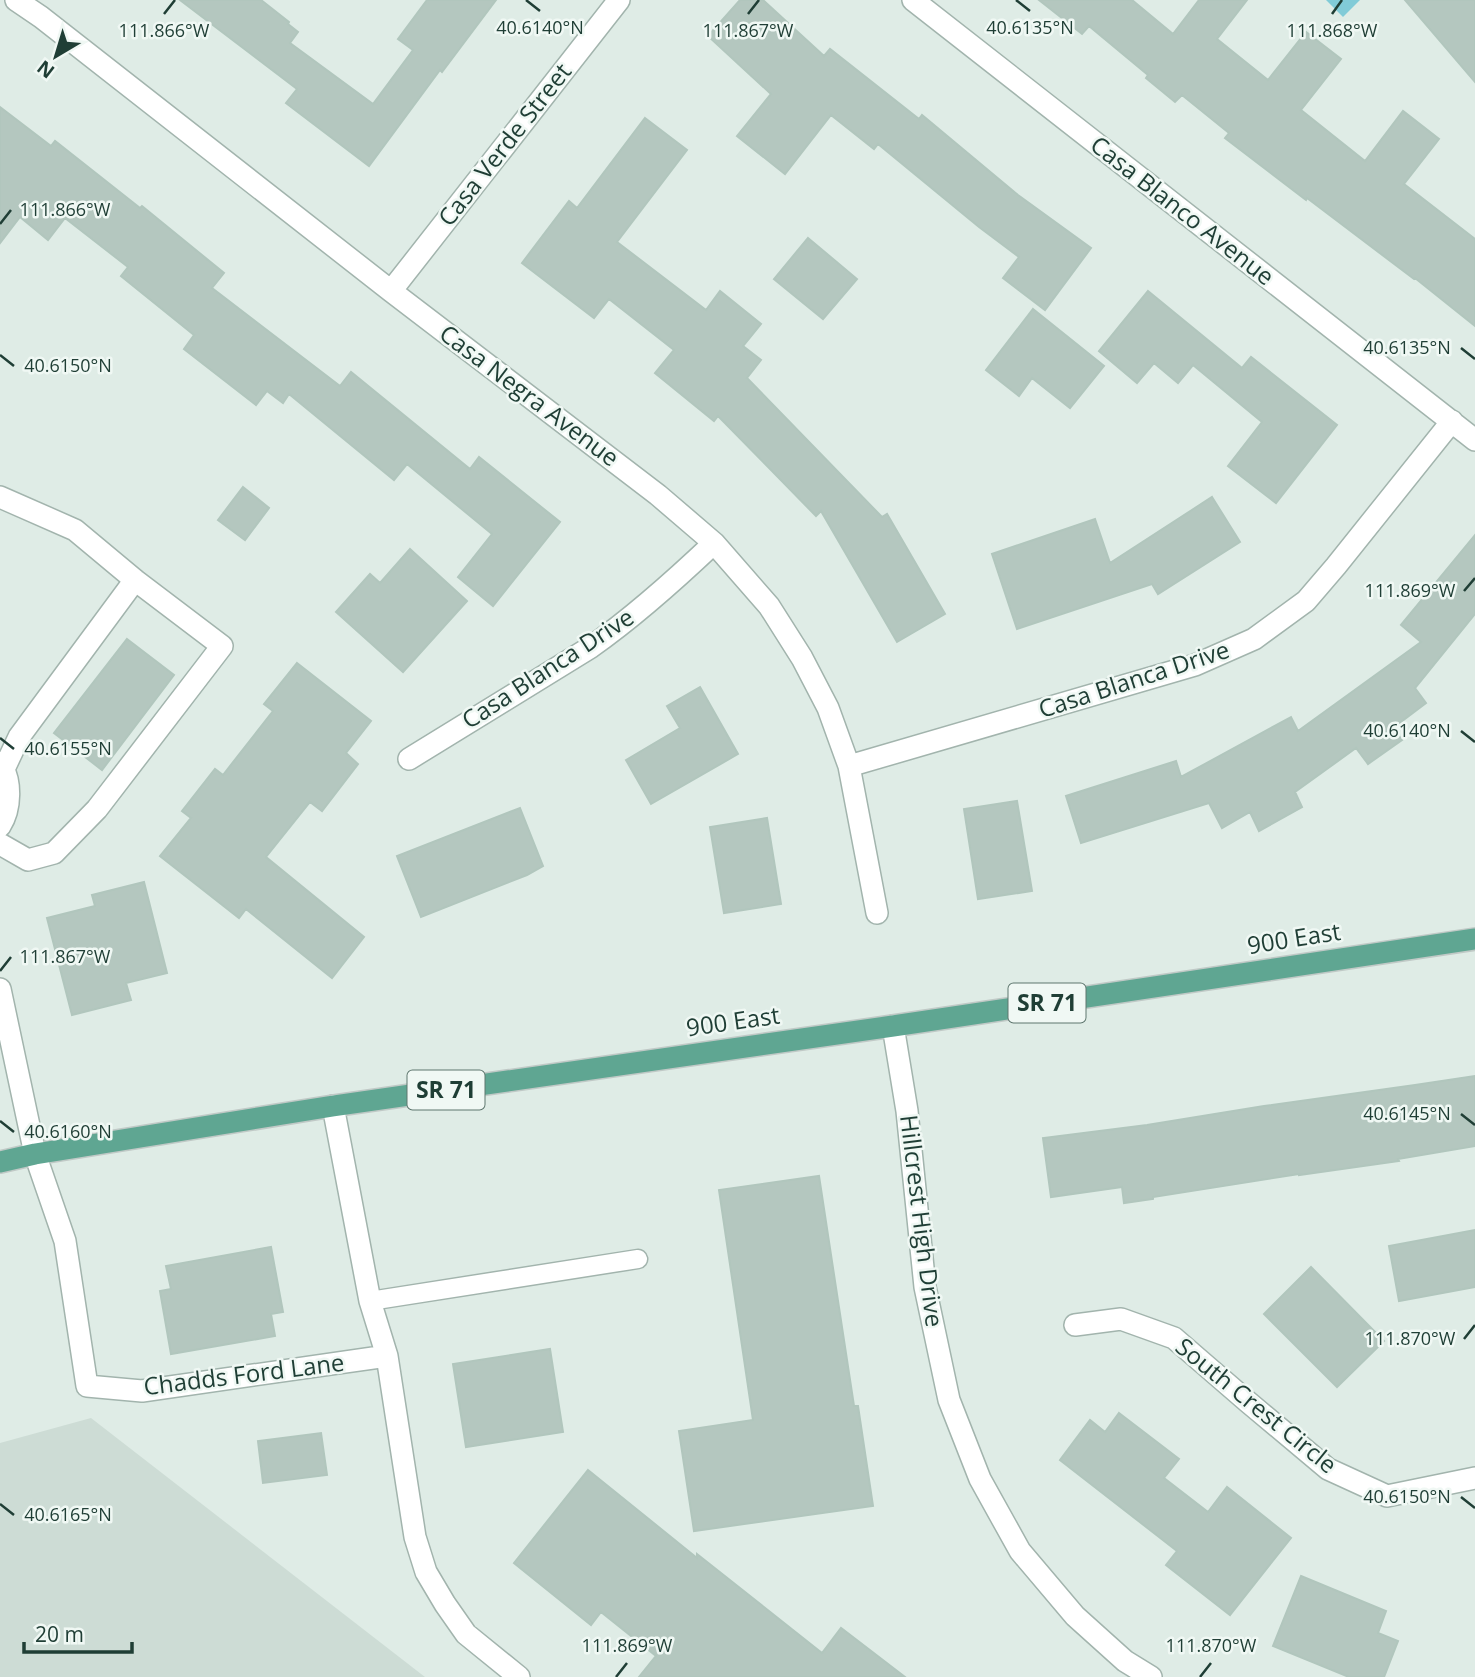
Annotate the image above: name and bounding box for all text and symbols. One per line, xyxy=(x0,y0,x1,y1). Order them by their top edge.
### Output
text: 40.6140°N xyxy=(496,15,584,39)
text: 40.6135°N xyxy=(986,15,1074,39)
text: 111.866°W xyxy=(119,18,210,42)
text: 111.867°W xyxy=(703,18,794,42)
text: 111.868°W xyxy=(1287,18,1378,42)
north arrow xyxy=(21,21,91,91)
text: N xyxy=(31,54,60,84)
street label: Casa Verde Street xyxy=(430,56,578,232)
street label: Casa Blanco Avenue xyxy=(1084,128,1282,292)
text: 111.866°W xyxy=(20,197,111,221)
street label: Casa Negra Avenue xyxy=(433,316,626,473)
text: 40.6135°N xyxy=(1363,335,1451,359)
text: 40.6150°N xyxy=(24,353,112,377)
text: 111.869°W xyxy=(1365,578,1456,602)
street label: Casa Blanca Drive xyxy=(455,600,640,736)
street label: Casa Blanca Drive xyxy=(1034,632,1233,725)
text: 40.6140°N xyxy=(1363,718,1451,742)
text: 40.6155°N xyxy=(24,736,112,760)
street label: 900 East xyxy=(1245,914,1343,961)
text: 111.867°W xyxy=(20,944,111,968)
road number: SR 71 xyxy=(1009,984,1086,1022)
street label: 900 East xyxy=(684,998,782,1043)
road number: SR 71 xyxy=(408,1070,485,1110)
text: 40.6145°N xyxy=(1363,1101,1451,1125)
street label: Hillcrest High Drive xyxy=(893,1113,952,1329)
text: 40.6160°N xyxy=(24,1119,112,1143)
text: 111.870°W xyxy=(1365,1326,1456,1350)
street label: South Crest Circle xyxy=(1169,1330,1344,1480)
street label: Chadds Ford Lane xyxy=(142,1345,346,1402)
text: 40.6150°N xyxy=(1363,1484,1451,1508)
text: 40.6165°N xyxy=(24,1502,112,1526)
scale bar xyxy=(24,1610,133,1654)
text: 20 m xyxy=(35,1620,84,1648)
text: 111.869°W xyxy=(582,1633,673,1657)
text: 111.870°W xyxy=(1166,1633,1257,1657)

